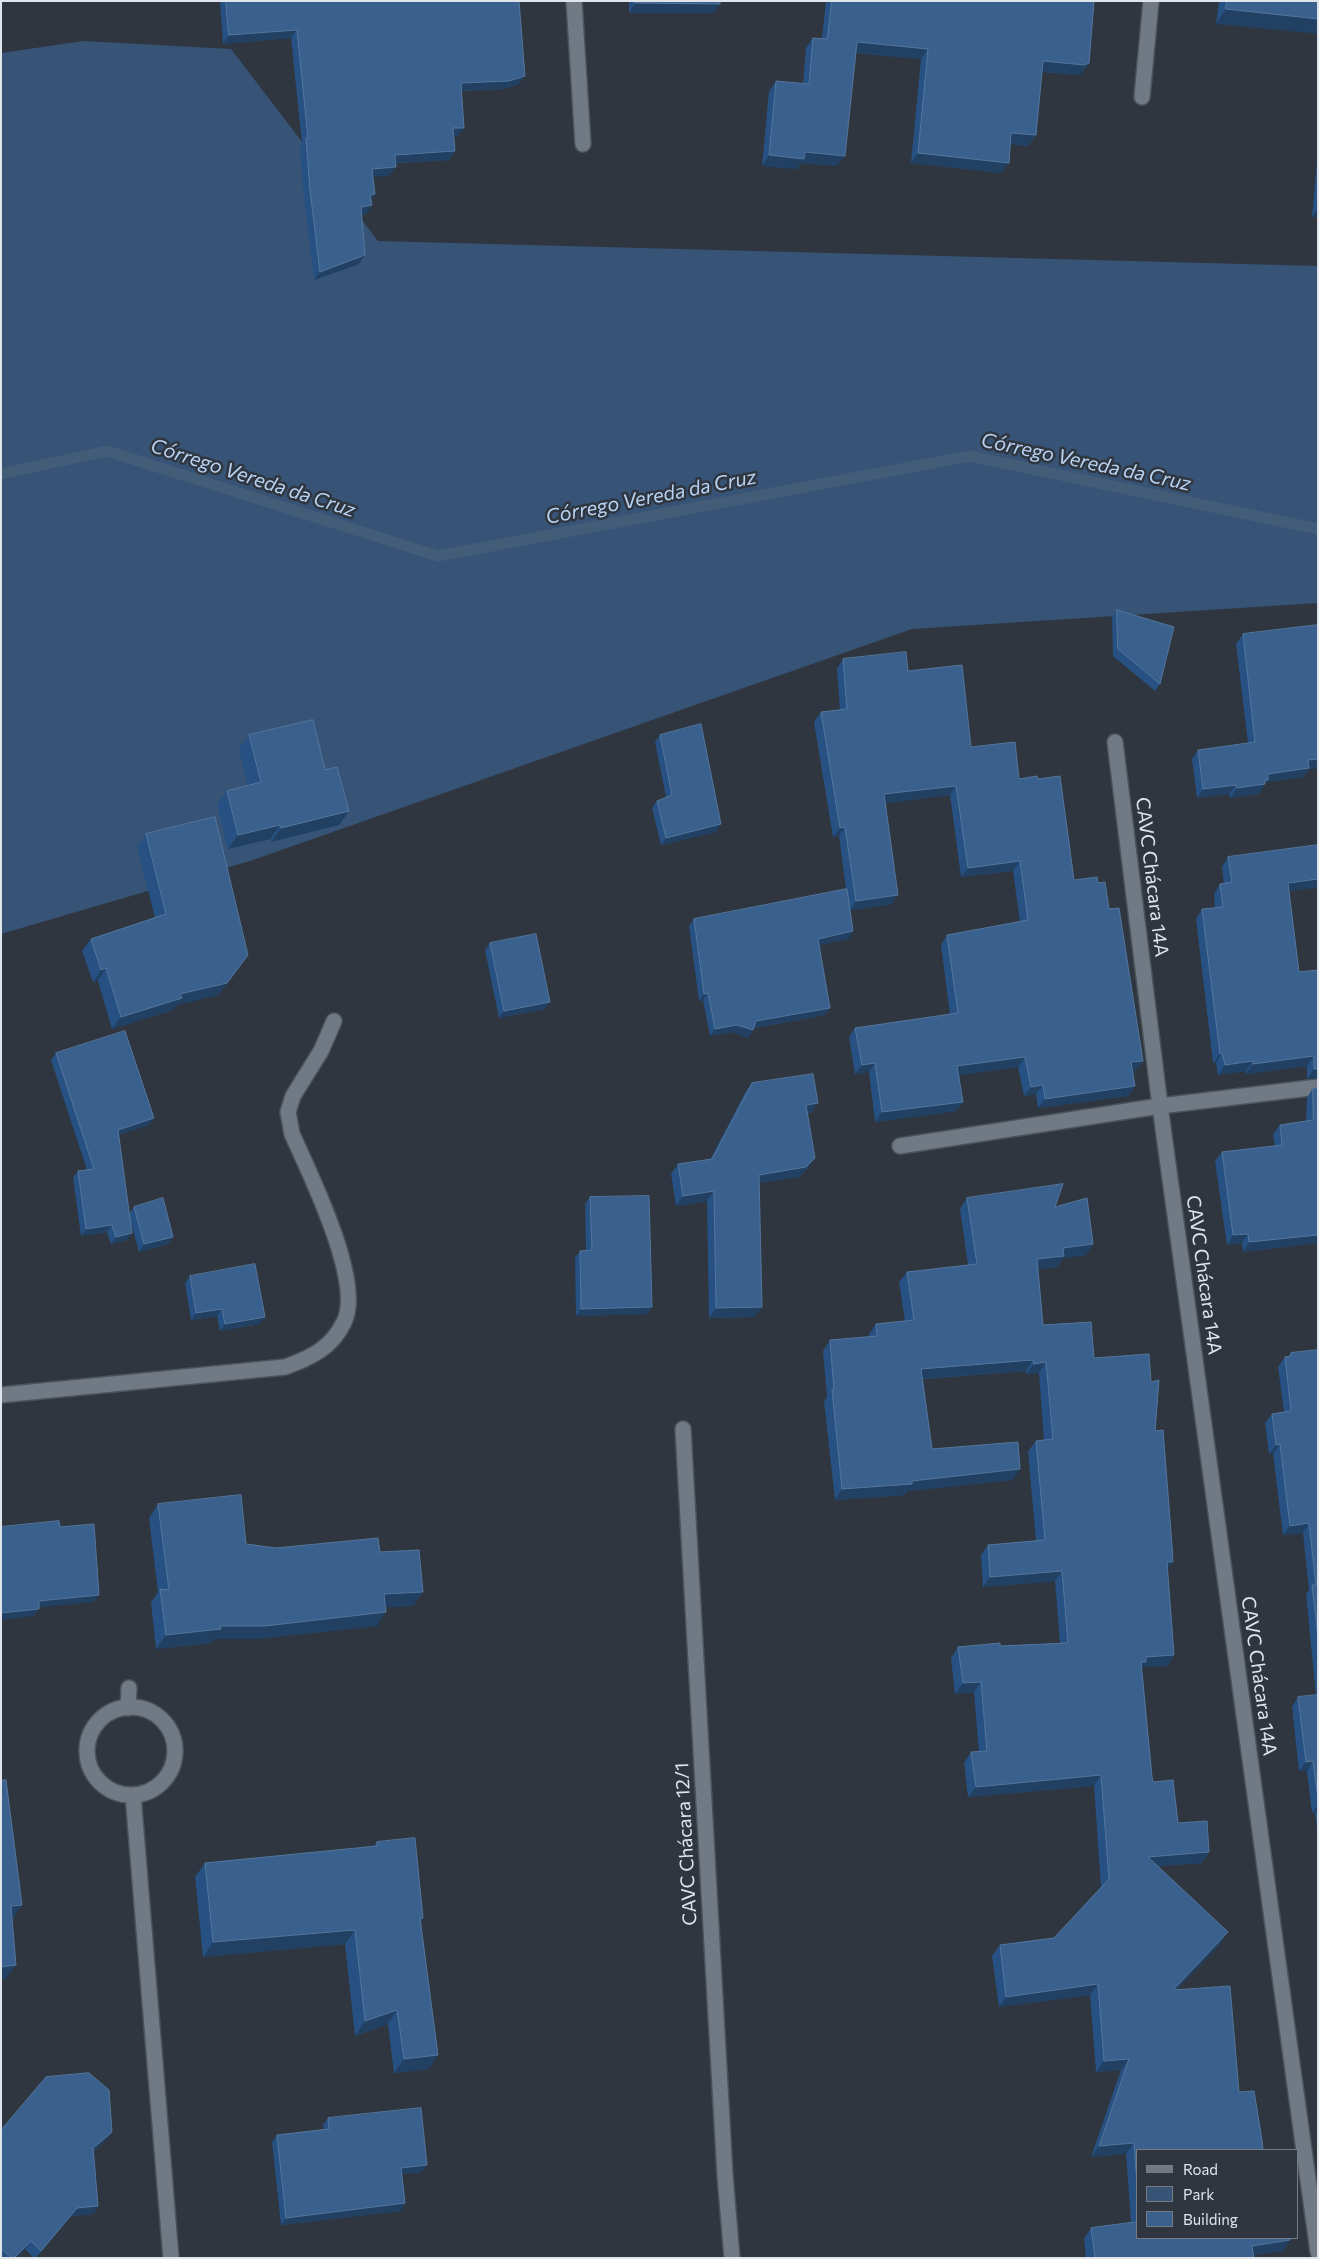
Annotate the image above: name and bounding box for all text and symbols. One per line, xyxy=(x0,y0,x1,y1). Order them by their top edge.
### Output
water label: Córrego Vereda da Cruz xyxy=(979,428,1193,496)
water label: Córrego Vereda da Cruz xyxy=(148,434,358,522)
water label: Córrego Vereda da Cruz xyxy=(544,465,758,529)
street label: CAVC Chácara 14A xyxy=(1131,796,1173,958)
street label: CAVC Chácara 14A xyxy=(1182,1194,1226,1356)
street label: CAVC Chácara 14A xyxy=(1237,1595,1281,1757)
street label: CAVC Chácara 12/1 xyxy=(670,1762,702,1926)
legend xyxy=(1136,2149,1299,2239)
text: Road xyxy=(1183,2160,1218,2178)
text: Park xyxy=(1183,2185,1214,2203)
text: Building xyxy=(1183,2210,1238,2228)

